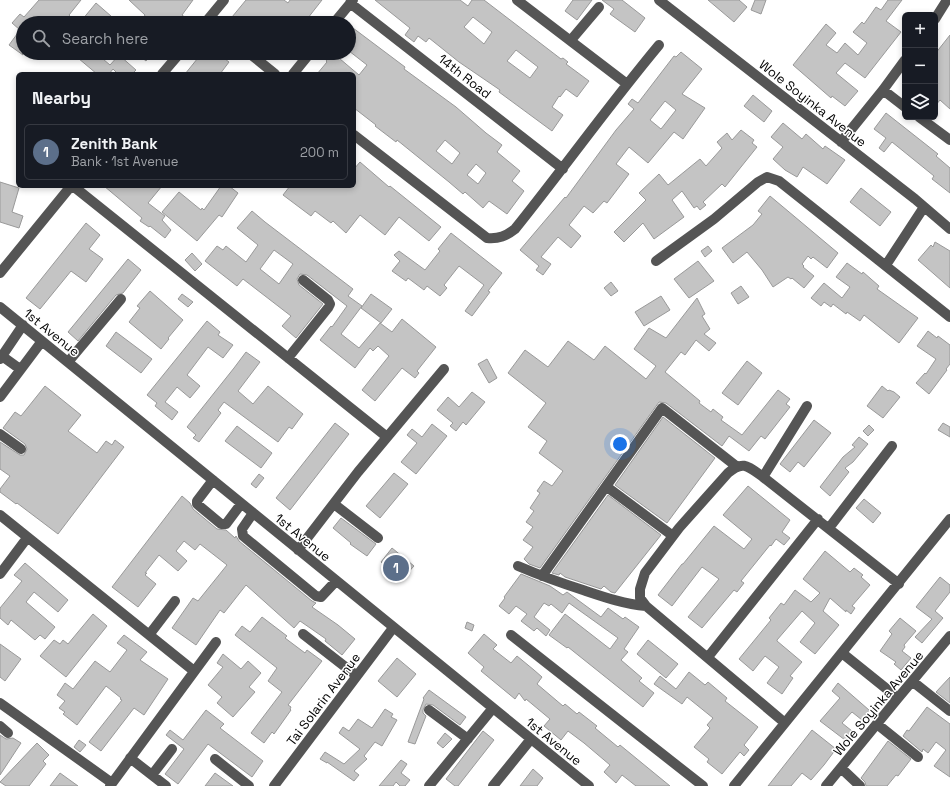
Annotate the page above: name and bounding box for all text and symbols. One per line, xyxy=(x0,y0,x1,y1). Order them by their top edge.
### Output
map controls xyxy=(902,12,938,120)
button: + xyxy=(902,12,938,48)
search box xyxy=(16,16,356,60)
icon: search xyxy=(30,27,52,49)
text: Search here xyxy=(62,29,148,48)
button: − xyxy=(902,48,938,84)
street label: 14th Road xyxy=(435,50,495,102)
street label: Wole Soyinka Avenue xyxy=(755,56,870,151)
button: layers xyxy=(902,84,938,120)
text: Nearby xyxy=(32,87,91,109)
text: Zenith Bank xyxy=(71,134,158,153)
text: 1 xyxy=(43,144,49,161)
text: 200 m xyxy=(300,144,339,161)
text: Bank · 1st Avenue xyxy=(71,153,178,170)
street label: 1st Avenue xyxy=(20,305,83,360)
your location xyxy=(610,434,630,454)
street label: 1st Avenue xyxy=(271,510,334,565)
pin: 1 xyxy=(383,553,409,583)
street label: Wole Soyinka Avenue xyxy=(829,647,927,759)
street label: Tai Solarin Avenue xyxy=(283,649,364,749)
street label: 1st Avenue xyxy=(522,714,585,769)

